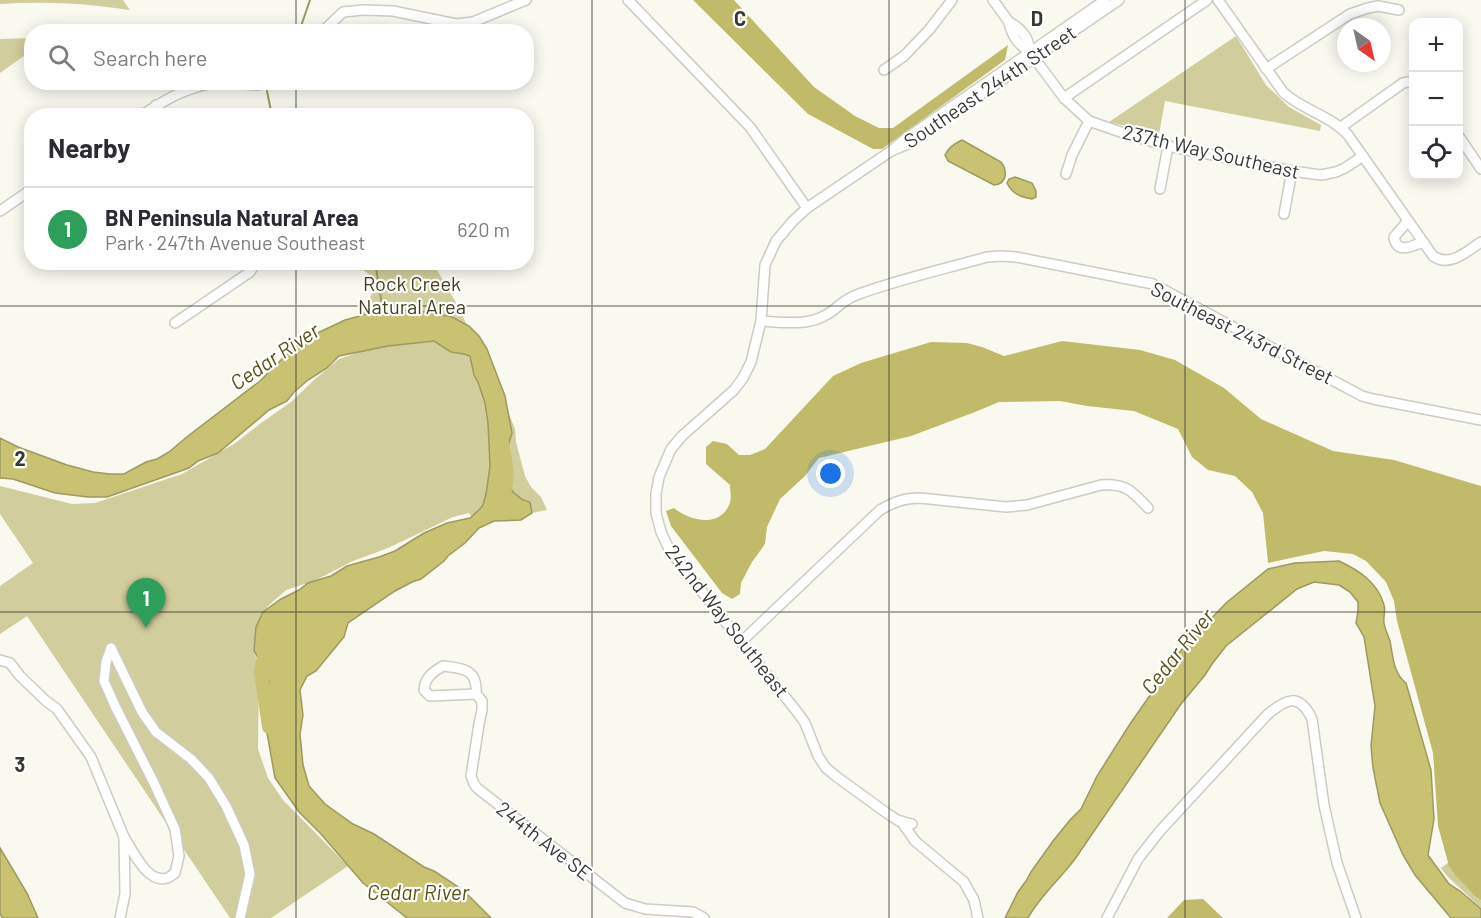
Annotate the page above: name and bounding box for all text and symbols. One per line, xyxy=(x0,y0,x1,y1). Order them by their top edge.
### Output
text: C xyxy=(734,6,746,30)
text: D xyxy=(1031,6,1043,30)
north arrow xyxy=(1337,18,1391,72)
map controls xyxy=(1409,18,1463,180)
button: + xyxy=(1409,18,1463,72)
street label: Southeast 244th Street xyxy=(899,20,1080,153)
search box xyxy=(24,24,534,90)
icon: search xyxy=(45,41,78,74)
text: Search here xyxy=(93,44,207,70)
button: − xyxy=(1409,72,1463,126)
street label: 237th Way Southeast xyxy=(1120,119,1302,183)
button: locate xyxy=(1409,126,1463,180)
text: Nearby xyxy=(48,132,130,163)
text: BN Peninsula Natural Area xyxy=(105,204,359,230)
text: 1 xyxy=(64,217,71,241)
text: 620 m xyxy=(457,217,510,241)
text: Park · 247th Avenue Southeast xyxy=(105,230,366,254)
park label: Rock Creek Natural Area xyxy=(358,271,466,318)
street label: Southeast 243rd Street xyxy=(1147,276,1338,389)
water label: Cedar River xyxy=(225,316,324,395)
text: 2 xyxy=(14,446,26,470)
your location xyxy=(816,459,845,488)
street label: 242nd Way Southeast xyxy=(661,539,795,701)
pin: 1 xyxy=(126,578,166,628)
water label: Cedar River xyxy=(1135,603,1219,699)
text: 3 xyxy=(15,752,25,776)
street label: 244th Ave SE xyxy=(492,796,597,885)
water label: Cedar River xyxy=(367,879,470,904)

